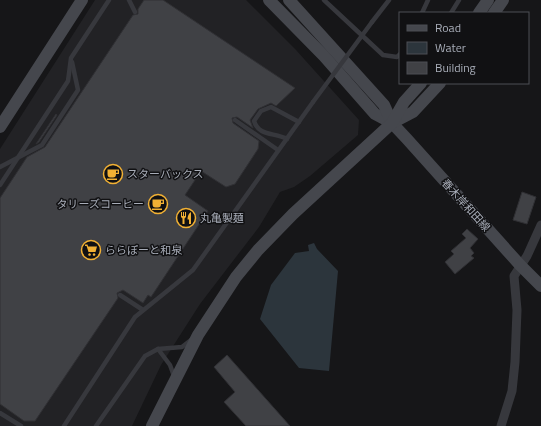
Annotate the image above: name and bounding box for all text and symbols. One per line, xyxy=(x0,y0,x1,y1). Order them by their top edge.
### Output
legend xyxy=(399,12,529,84)
text: Road xyxy=(435,18,461,37)
text: Water xyxy=(435,38,466,57)
text: Building xyxy=(435,58,476,77)
cafe icon: スターバックス xyxy=(102,163,124,185)
place label: スターバックス xyxy=(127,166,204,182)
street label: 春木岸和田線 xyxy=(438,175,494,235)
cafe icon: タリーズコーヒー xyxy=(147,193,169,215)
place label: タリーズコーヒー xyxy=(57,196,144,212)
restaurant icon: 丸亀製麺 xyxy=(175,207,197,229)
place label: 丸亀製麺 xyxy=(200,210,244,226)
supermarket icon: ららぽーと和泉 xyxy=(80,239,102,261)
place label: ららぽーと和泉 xyxy=(105,242,183,258)

